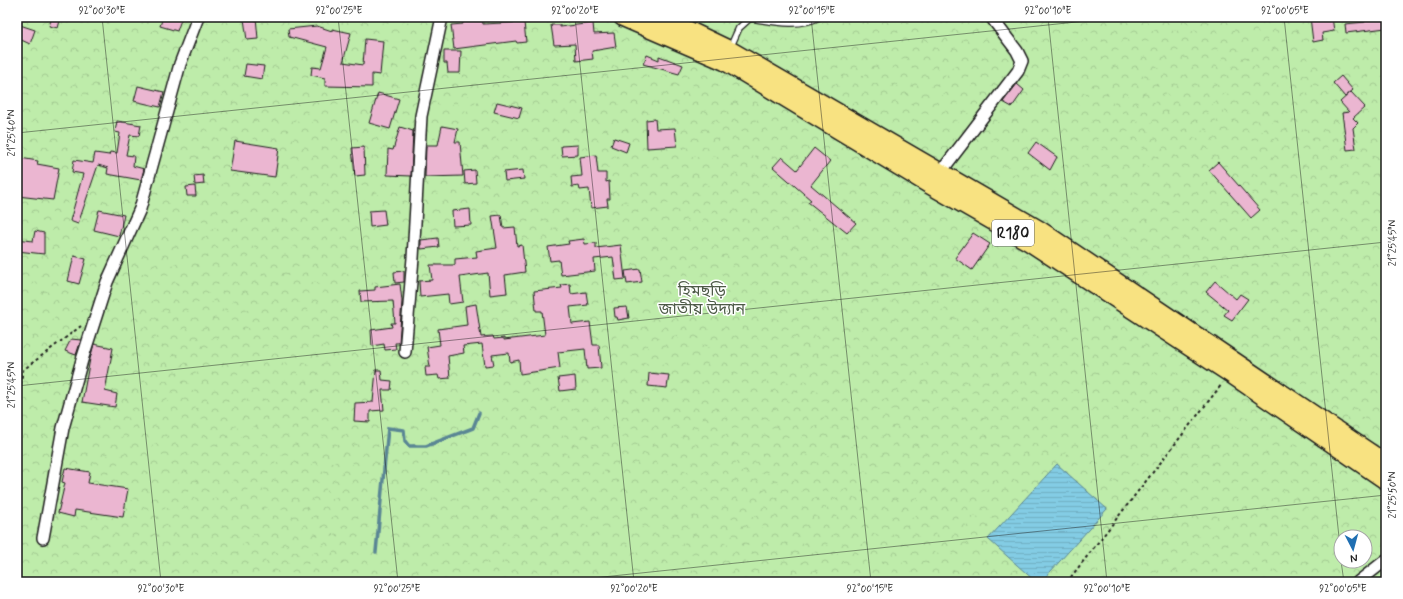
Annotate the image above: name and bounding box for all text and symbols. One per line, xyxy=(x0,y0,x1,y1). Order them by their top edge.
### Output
text: 92°00'30"E xyxy=(79,4,126,18)
text: 92°00'25"E xyxy=(316,4,363,18)
text: 92°00'20"E xyxy=(551,4,599,18)
text: 92°00'15"E xyxy=(789,4,835,18)
text: 92°00'10"E xyxy=(1025,4,1071,18)
text: 92°00'05"E xyxy=(1261,4,1309,18)
text: 21°25'40"N xyxy=(5,109,19,156)
text: 21°25'45"N xyxy=(1386,219,1400,266)
road number: R180 xyxy=(992,220,1034,246)
park label: হিমছড়ি জাতীয় উদ্যান xyxy=(658,281,746,320)
text: 21°25'45"N xyxy=(5,361,19,408)
text: 21°25'50"N xyxy=(1386,471,1400,518)
north arrow xyxy=(1333,529,1373,569)
text: N xyxy=(1350,551,1358,565)
text: 92°00'30"E xyxy=(138,582,185,596)
text: 92°00'25"E xyxy=(374,582,421,596)
text: 92°00'20"E xyxy=(610,582,658,596)
text: 92°00'15"E xyxy=(847,582,893,596)
text: 92°00'10"E xyxy=(1084,582,1130,596)
text: 92°00'05"E xyxy=(1319,582,1367,596)

